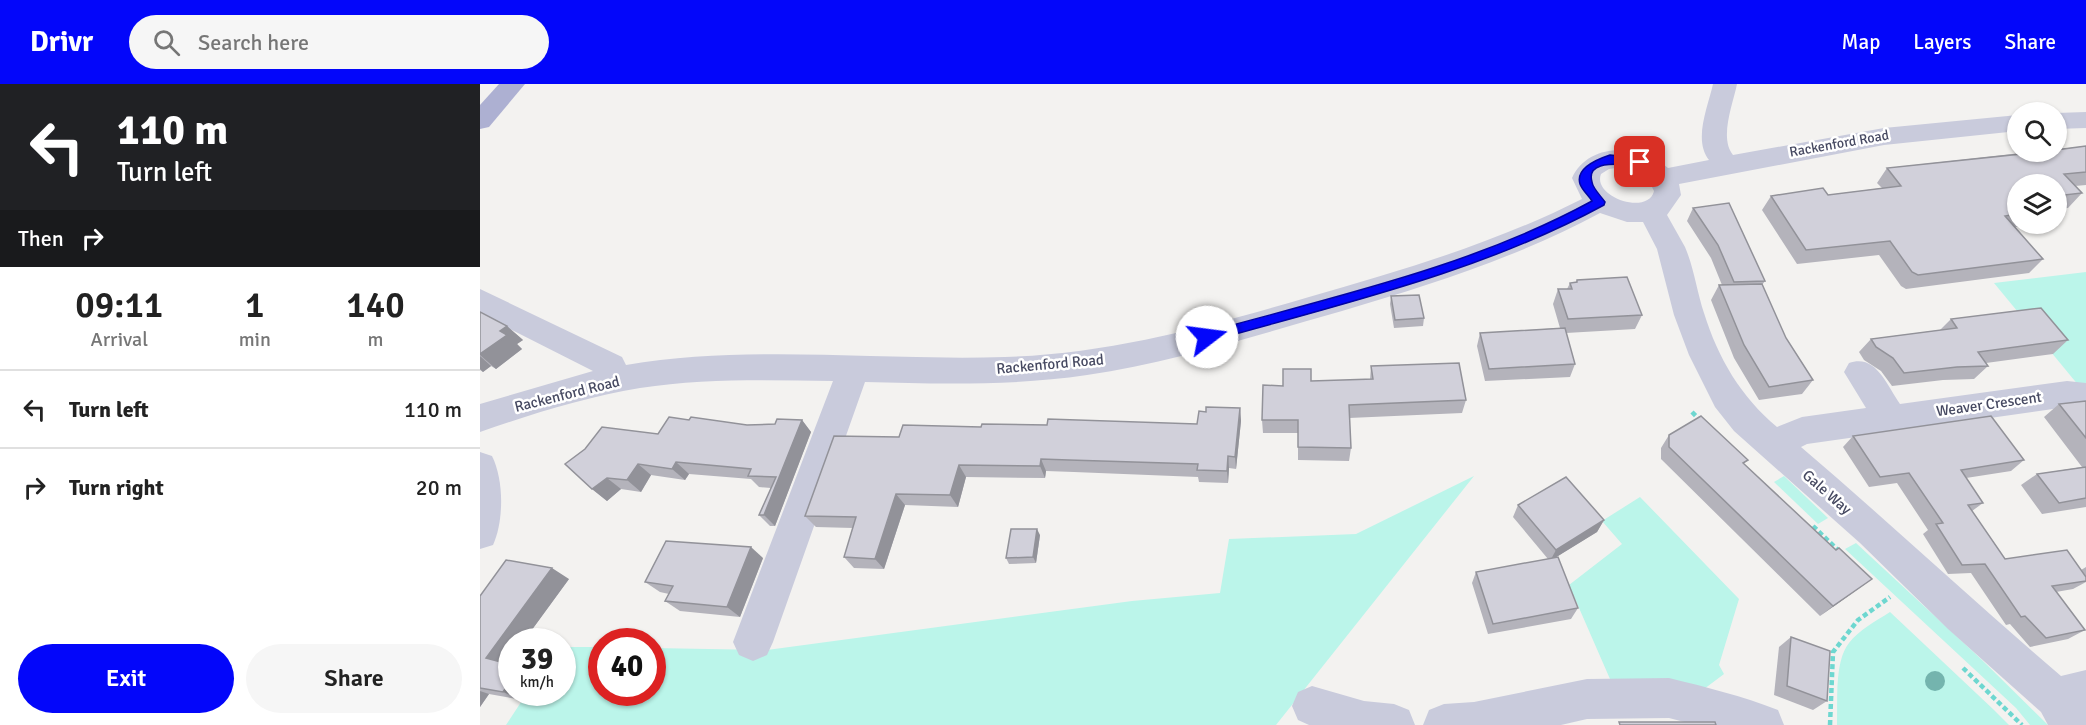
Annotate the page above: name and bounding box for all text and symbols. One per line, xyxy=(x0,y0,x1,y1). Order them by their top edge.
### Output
search box xyxy=(129,15,549,69)
text: Drivr xyxy=(30,25,93,59)
icon: search xyxy=(150,26,183,59)
text: Search here xyxy=(198,29,309,56)
text: Map xyxy=(1842,29,1880,55)
text: Layers xyxy=(1913,29,1971,55)
text: Share xyxy=(2004,29,2056,55)
map controls xyxy=(2007,102,2067,234)
button: search xyxy=(2007,102,2067,162)
text: 110 m xyxy=(117,105,228,156)
icon: left xyxy=(18,108,96,186)
street label: Rackenford Road xyxy=(1788,126,1890,161)
pin xyxy=(1614,136,1665,187)
icon: arrive xyxy=(1623,145,1656,178)
text: Turn left xyxy=(117,156,212,189)
button: layers xyxy=(2007,174,2067,234)
icon: right xyxy=(76,222,109,255)
text: Then xyxy=(18,225,64,252)
text: 09:11 xyxy=(75,283,163,328)
text: 1 xyxy=(245,283,265,328)
text: 140 xyxy=(346,283,405,328)
position arrow xyxy=(1175,305,1239,369)
text: Arrival xyxy=(91,327,148,352)
text: min xyxy=(239,327,271,352)
text: m xyxy=(367,327,383,352)
street label: Rackenford Road xyxy=(995,350,1105,378)
street label: Rackenford Road xyxy=(512,372,622,416)
street label: Weaver Crescent xyxy=(1935,388,2043,420)
icon: left xyxy=(18,393,51,426)
text: Turn left xyxy=(69,396,149,423)
text: 110 m xyxy=(404,396,462,423)
street label: Gale Way xyxy=(1799,466,1855,518)
icon: right xyxy=(18,471,51,504)
text: Turn right xyxy=(69,474,164,501)
text: 20 m xyxy=(416,474,462,501)
speed limit sign: 40 xyxy=(588,628,666,706)
text: 39 xyxy=(521,641,553,678)
button: Exit xyxy=(18,644,234,713)
button: Share xyxy=(246,644,462,713)
text: km/h xyxy=(520,673,554,691)

